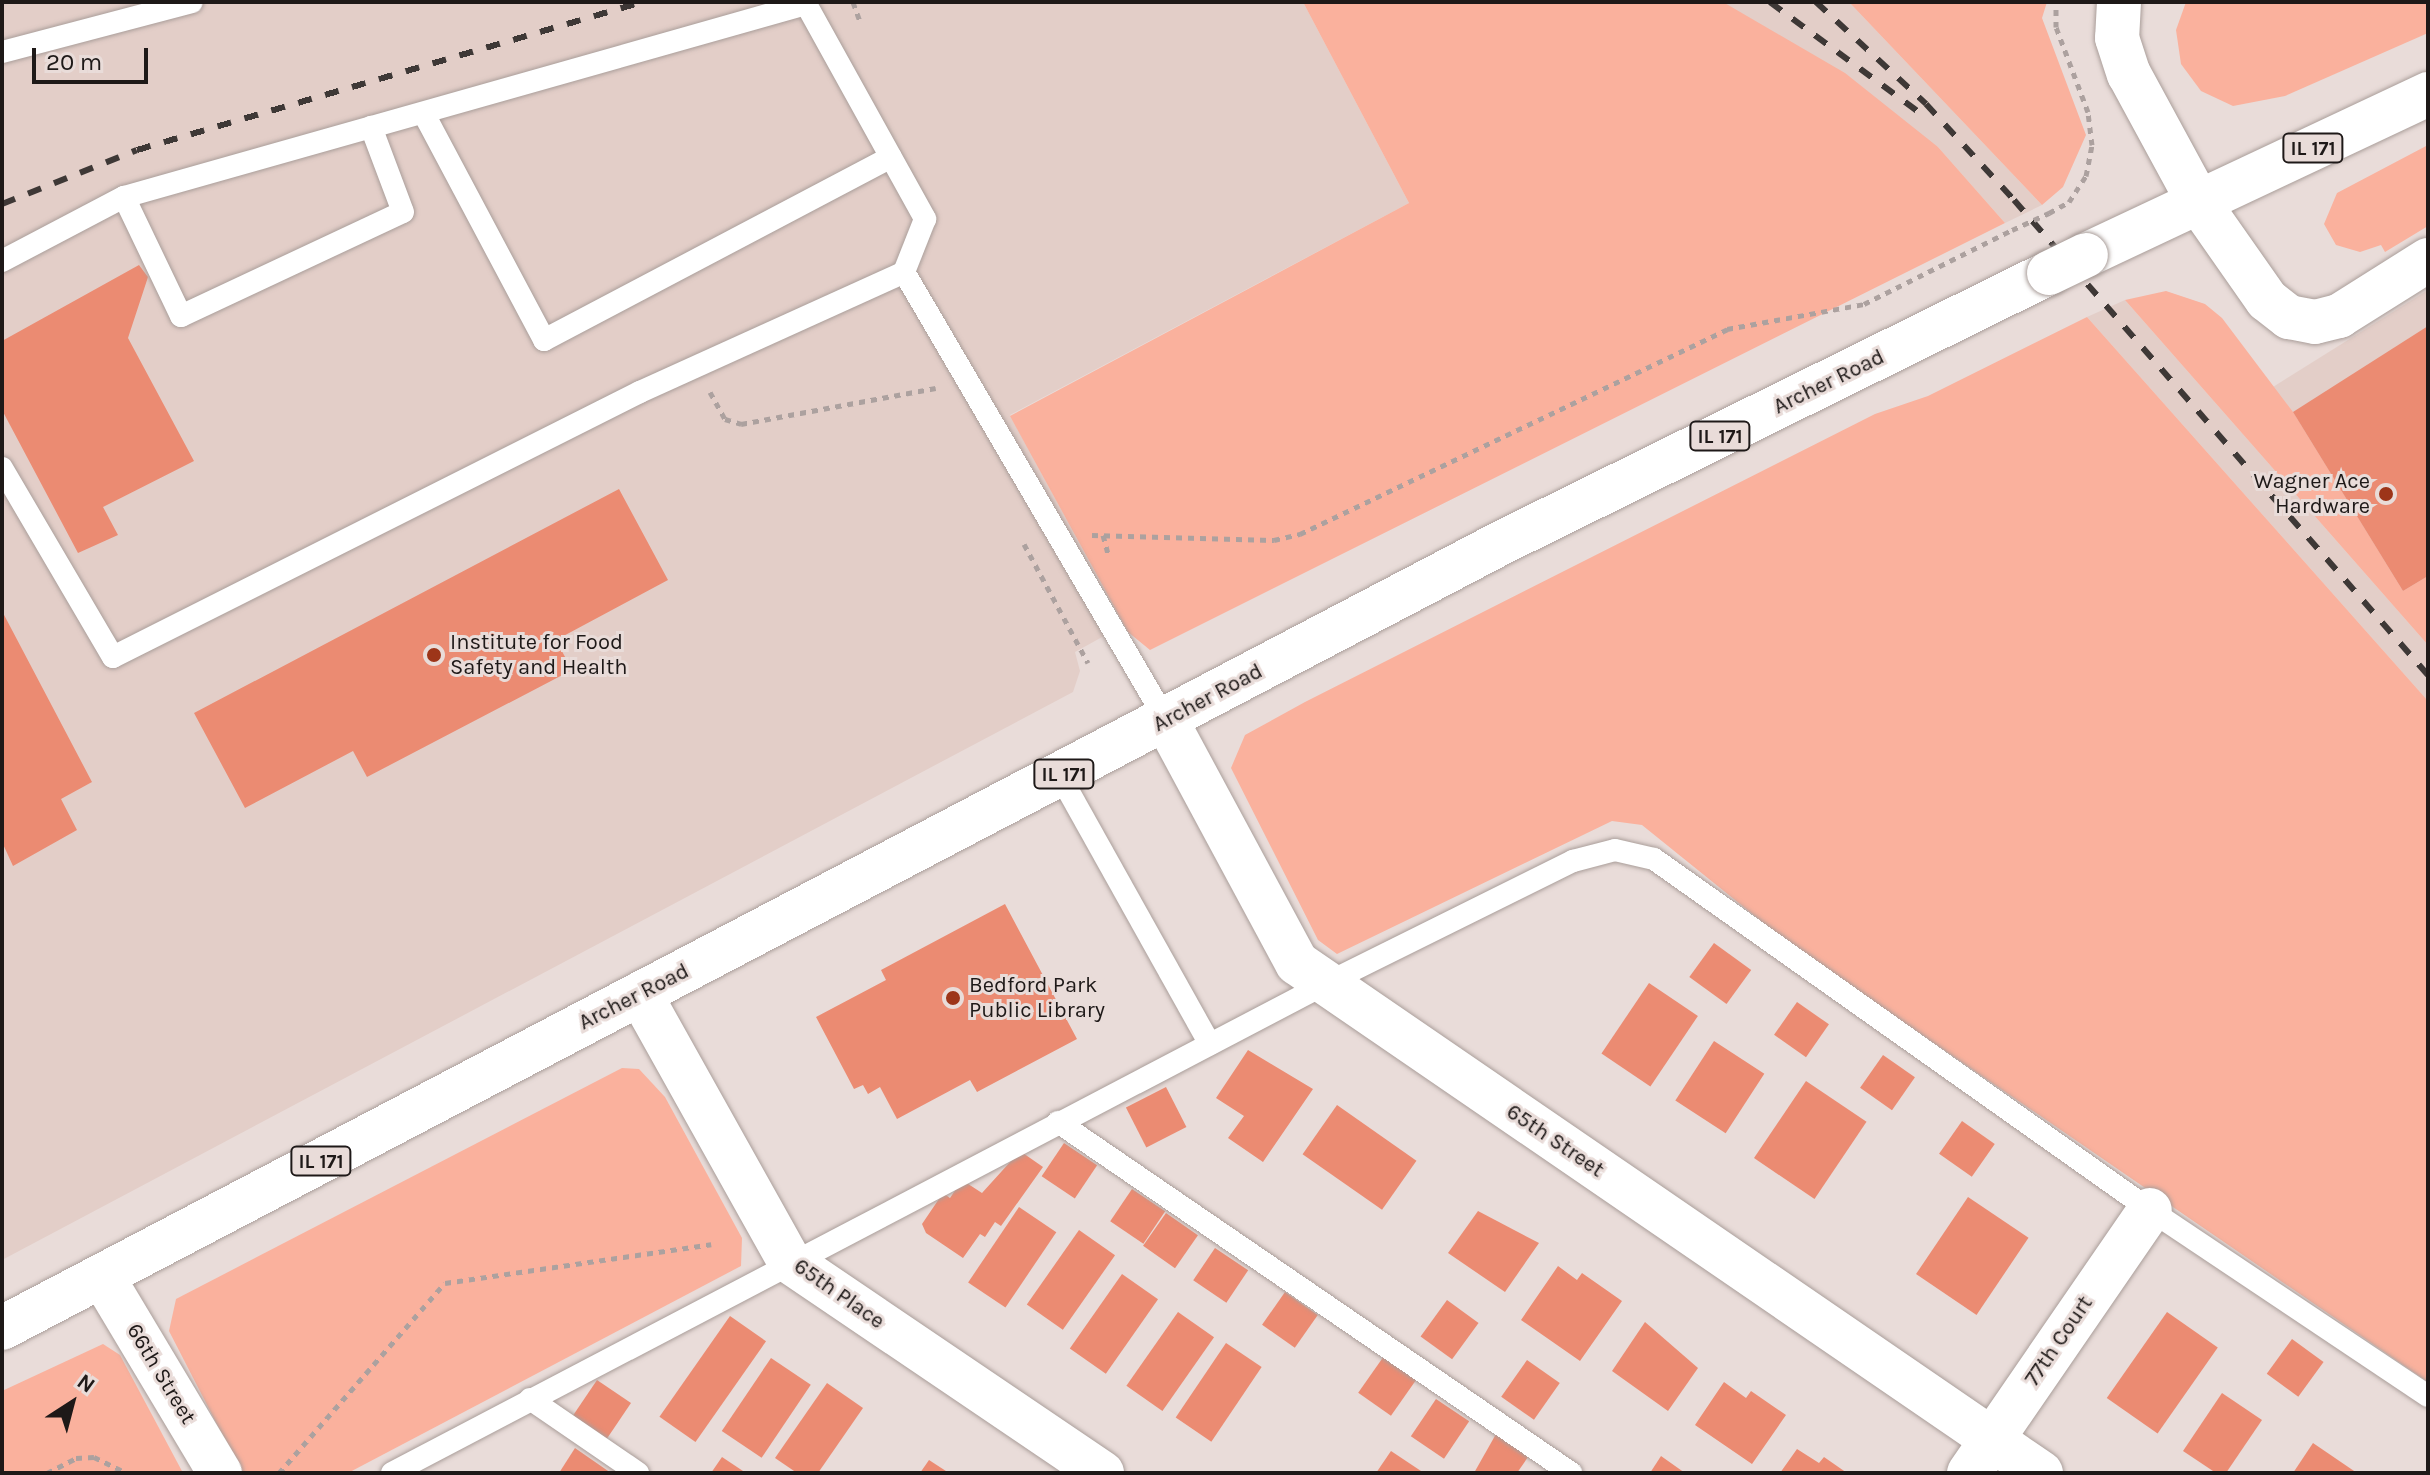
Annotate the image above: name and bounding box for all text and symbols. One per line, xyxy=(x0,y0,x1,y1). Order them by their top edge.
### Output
scale bar xyxy=(36,32,152,82)
text: 20 m xyxy=(46,48,102,76)
road number: IL 171 xyxy=(2281,132,2345,164)
street label: Archer Road xyxy=(1769,344,1889,420)
road number: IL 171 xyxy=(1688,420,1752,452)
place label: Wagner Ace Hardware xyxy=(2253,468,2370,520)
marker: Wagner Ace Hardware xyxy=(2377,485,2395,503)
place label: Institute for Food Safety and Health xyxy=(450,629,627,680)
marker: Institute for Food Safety and Health xyxy=(425,646,443,664)
street label: Archer Road xyxy=(1149,658,1267,738)
road number: IL 171 xyxy=(1032,758,1096,790)
street label: Archer Road xyxy=(574,958,694,1036)
place label: Bedford Park Public Library xyxy=(969,972,1105,1024)
marker: Bedford Park Public Library xyxy=(944,989,962,1007)
street label: 65th Street xyxy=(1501,1099,1609,1183)
road number: IL 171 xyxy=(289,1145,353,1177)
street label: 65th Place xyxy=(788,1253,890,1335)
street label: 77th Court xyxy=(2019,1291,2099,1391)
street label: 66th Street xyxy=(121,1319,201,1429)
north arrow xyxy=(32,1363,112,1443)
text: N xyxy=(72,1368,100,1399)

